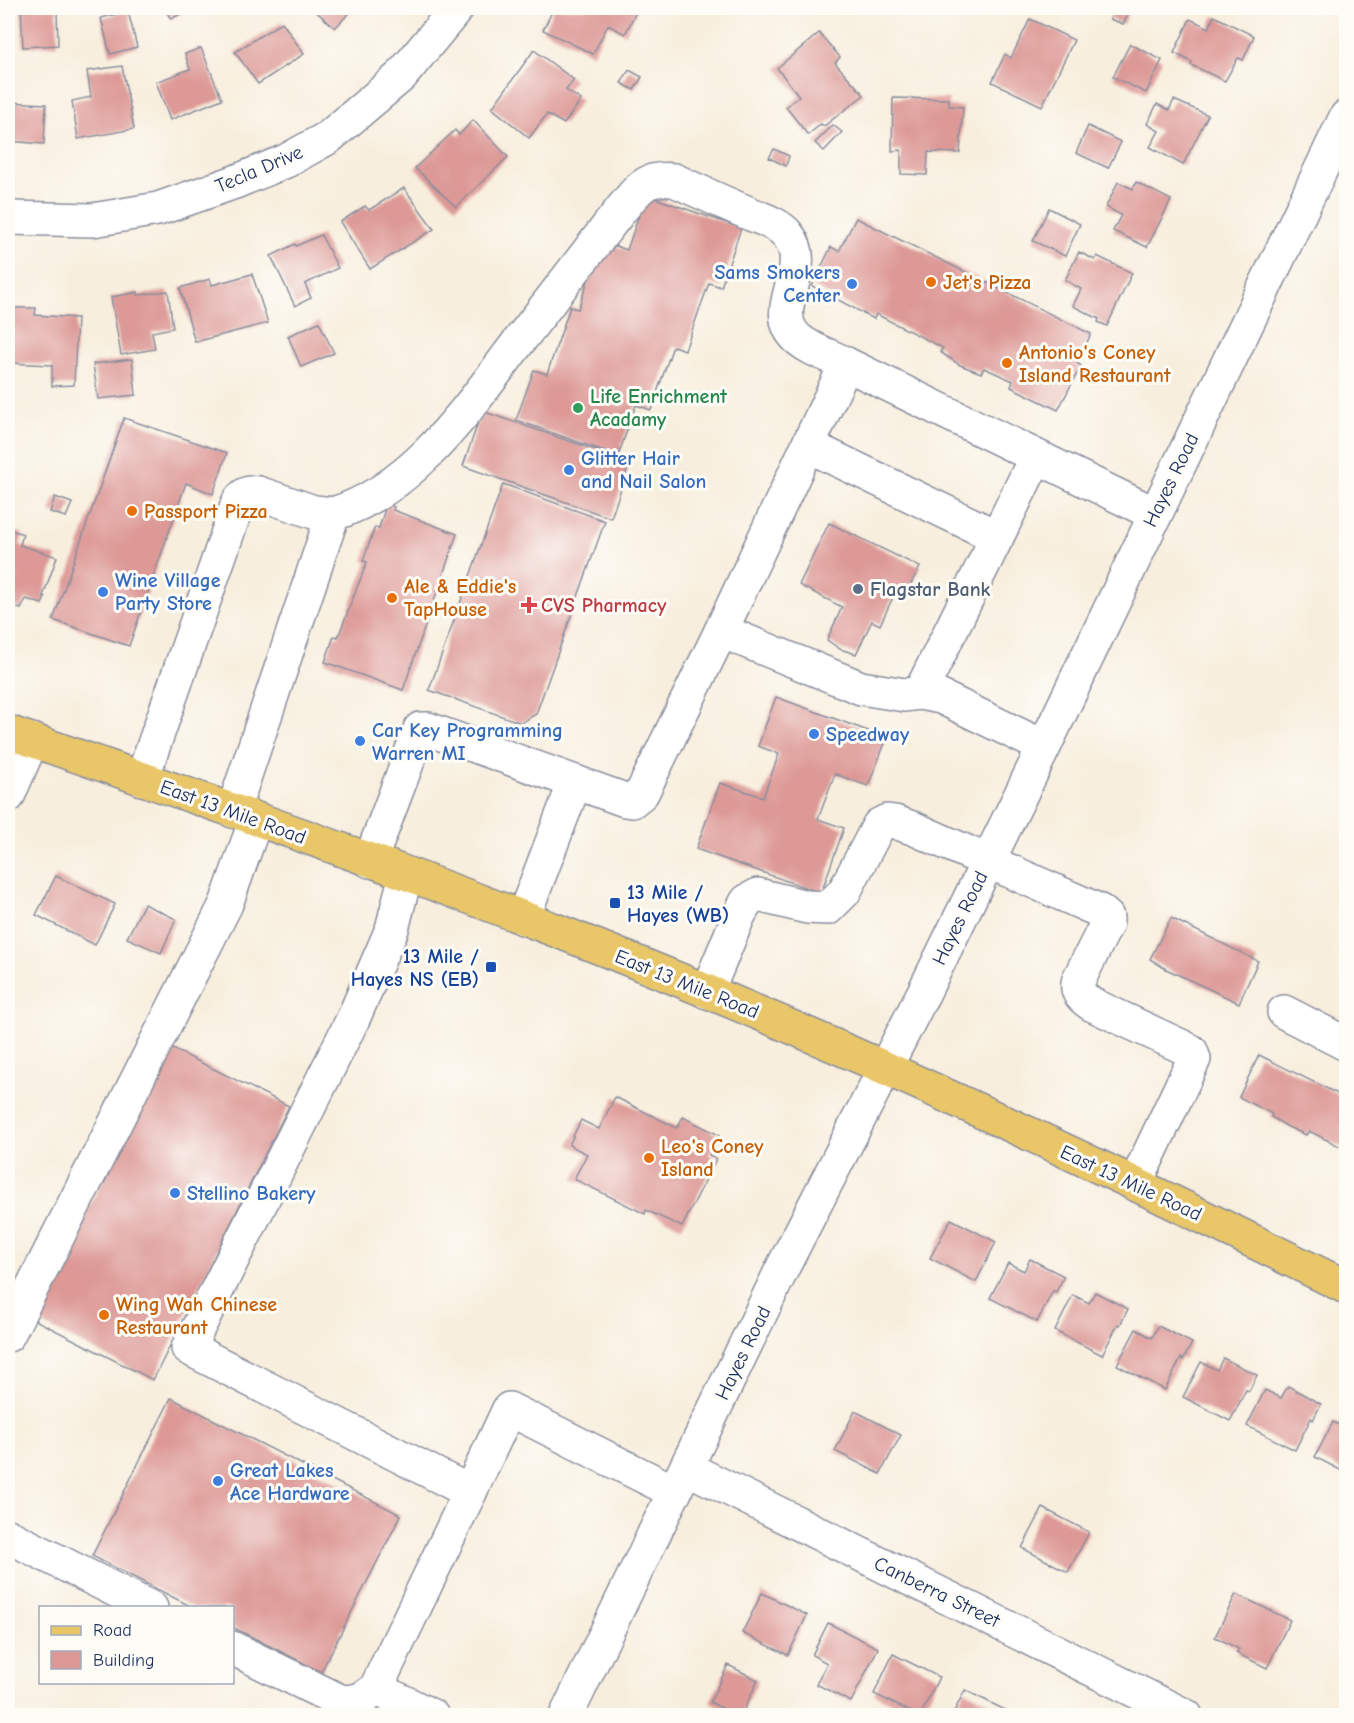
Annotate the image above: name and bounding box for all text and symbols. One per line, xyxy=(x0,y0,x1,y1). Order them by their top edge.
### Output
street label: Tecla Drive xyxy=(212,140,306,198)
place label: Sams Smokers Center xyxy=(714,261,840,307)
place label: Jet's Pizza xyxy=(943,271,1031,294)
marker: Jet's Pizza xyxy=(924,275,938,289)
marker: Sams Smokers Center xyxy=(845,277,859,291)
place label: Antonio's Coney Island Restaurant xyxy=(1019,341,1171,387)
marker: Antonio's Coney Island Restaurant xyxy=(1000,356,1014,370)
place label: Life Enrichment Acadamy xyxy=(590,385,727,431)
marker: Life Enrichment Acadamy xyxy=(571,401,585,415)
street label: Hayes Road xyxy=(1138,429,1204,531)
place label: Glitter Hair and Nail Salon xyxy=(581,447,706,493)
marker: Glitter Hair and Nail Salon xyxy=(562,463,576,477)
place label: Passport Pizza xyxy=(144,500,268,523)
marker: Passport Pizza xyxy=(125,504,139,518)
place label: Wine Village Party Store xyxy=(115,569,221,615)
place label: Ale & Eddie's TapHouse xyxy=(404,575,516,621)
place label: Flagstar Bank xyxy=(870,578,991,601)
marker: Flagstar Bank xyxy=(851,582,865,596)
marker: Wine Village Party Store xyxy=(96,585,110,599)
marker: Ale & Eddie's TapHouse xyxy=(385,591,399,605)
place label: CVS Pharmacy xyxy=(541,594,667,617)
marker: CVS Pharmacy xyxy=(522,598,536,612)
place label: Car Key Programming Warren MI xyxy=(372,719,563,765)
place label: Speedway xyxy=(826,723,910,746)
marker: Speedway xyxy=(807,727,821,741)
marker: Car Key Programming Warren MI xyxy=(353,734,367,748)
street label: East 13 Mile Road xyxy=(157,775,309,849)
street label: Hayes Road xyxy=(927,867,993,969)
place label: 13 Mile / Hayes (WB) xyxy=(627,881,729,927)
marker: 13 Mile / Hayes (WB) xyxy=(608,896,622,910)
place label: 13 Mile / Hayes NS (EB) xyxy=(351,945,479,991)
street label: East 13 Mile Road xyxy=(612,945,762,1023)
marker: 13 Mile / Hayes NS (EB) xyxy=(484,960,498,974)
place label: Leo's Coney Island xyxy=(661,1135,764,1181)
street label: East 13 Mile Road xyxy=(1057,1140,1205,1226)
marker: Leo's Coney Island xyxy=(642,1151,656,1165)
place label: Stellino Bakery xyxy=(187,1182,316,1205)
marker: Stellino Bakery xyxy=(168,1186,182,1200)
place label: Wing Wah Chinese Restaurant xyxy=(116,1293,277,1339)
street label: Hayes Road xyxy=(710,1302,776,1404)
marker: Wing Wah Chinese Restaurant xyxy=(97,1308,111,1322)
place label: Great Lakes Ace Hardware xyxy=(230,1459,350,1505)
marker: Great Lakes Ace Hardware xyxy=(211,1474,225,1488)
street label: Canberra Street xyxy=(870,1552,1005,1633)
legend xyxy=(39,1606,234,1684)
text: Road xyxy=(93,1620,132,1641)
text: Building xyxy=(93,1650,155,1671)

